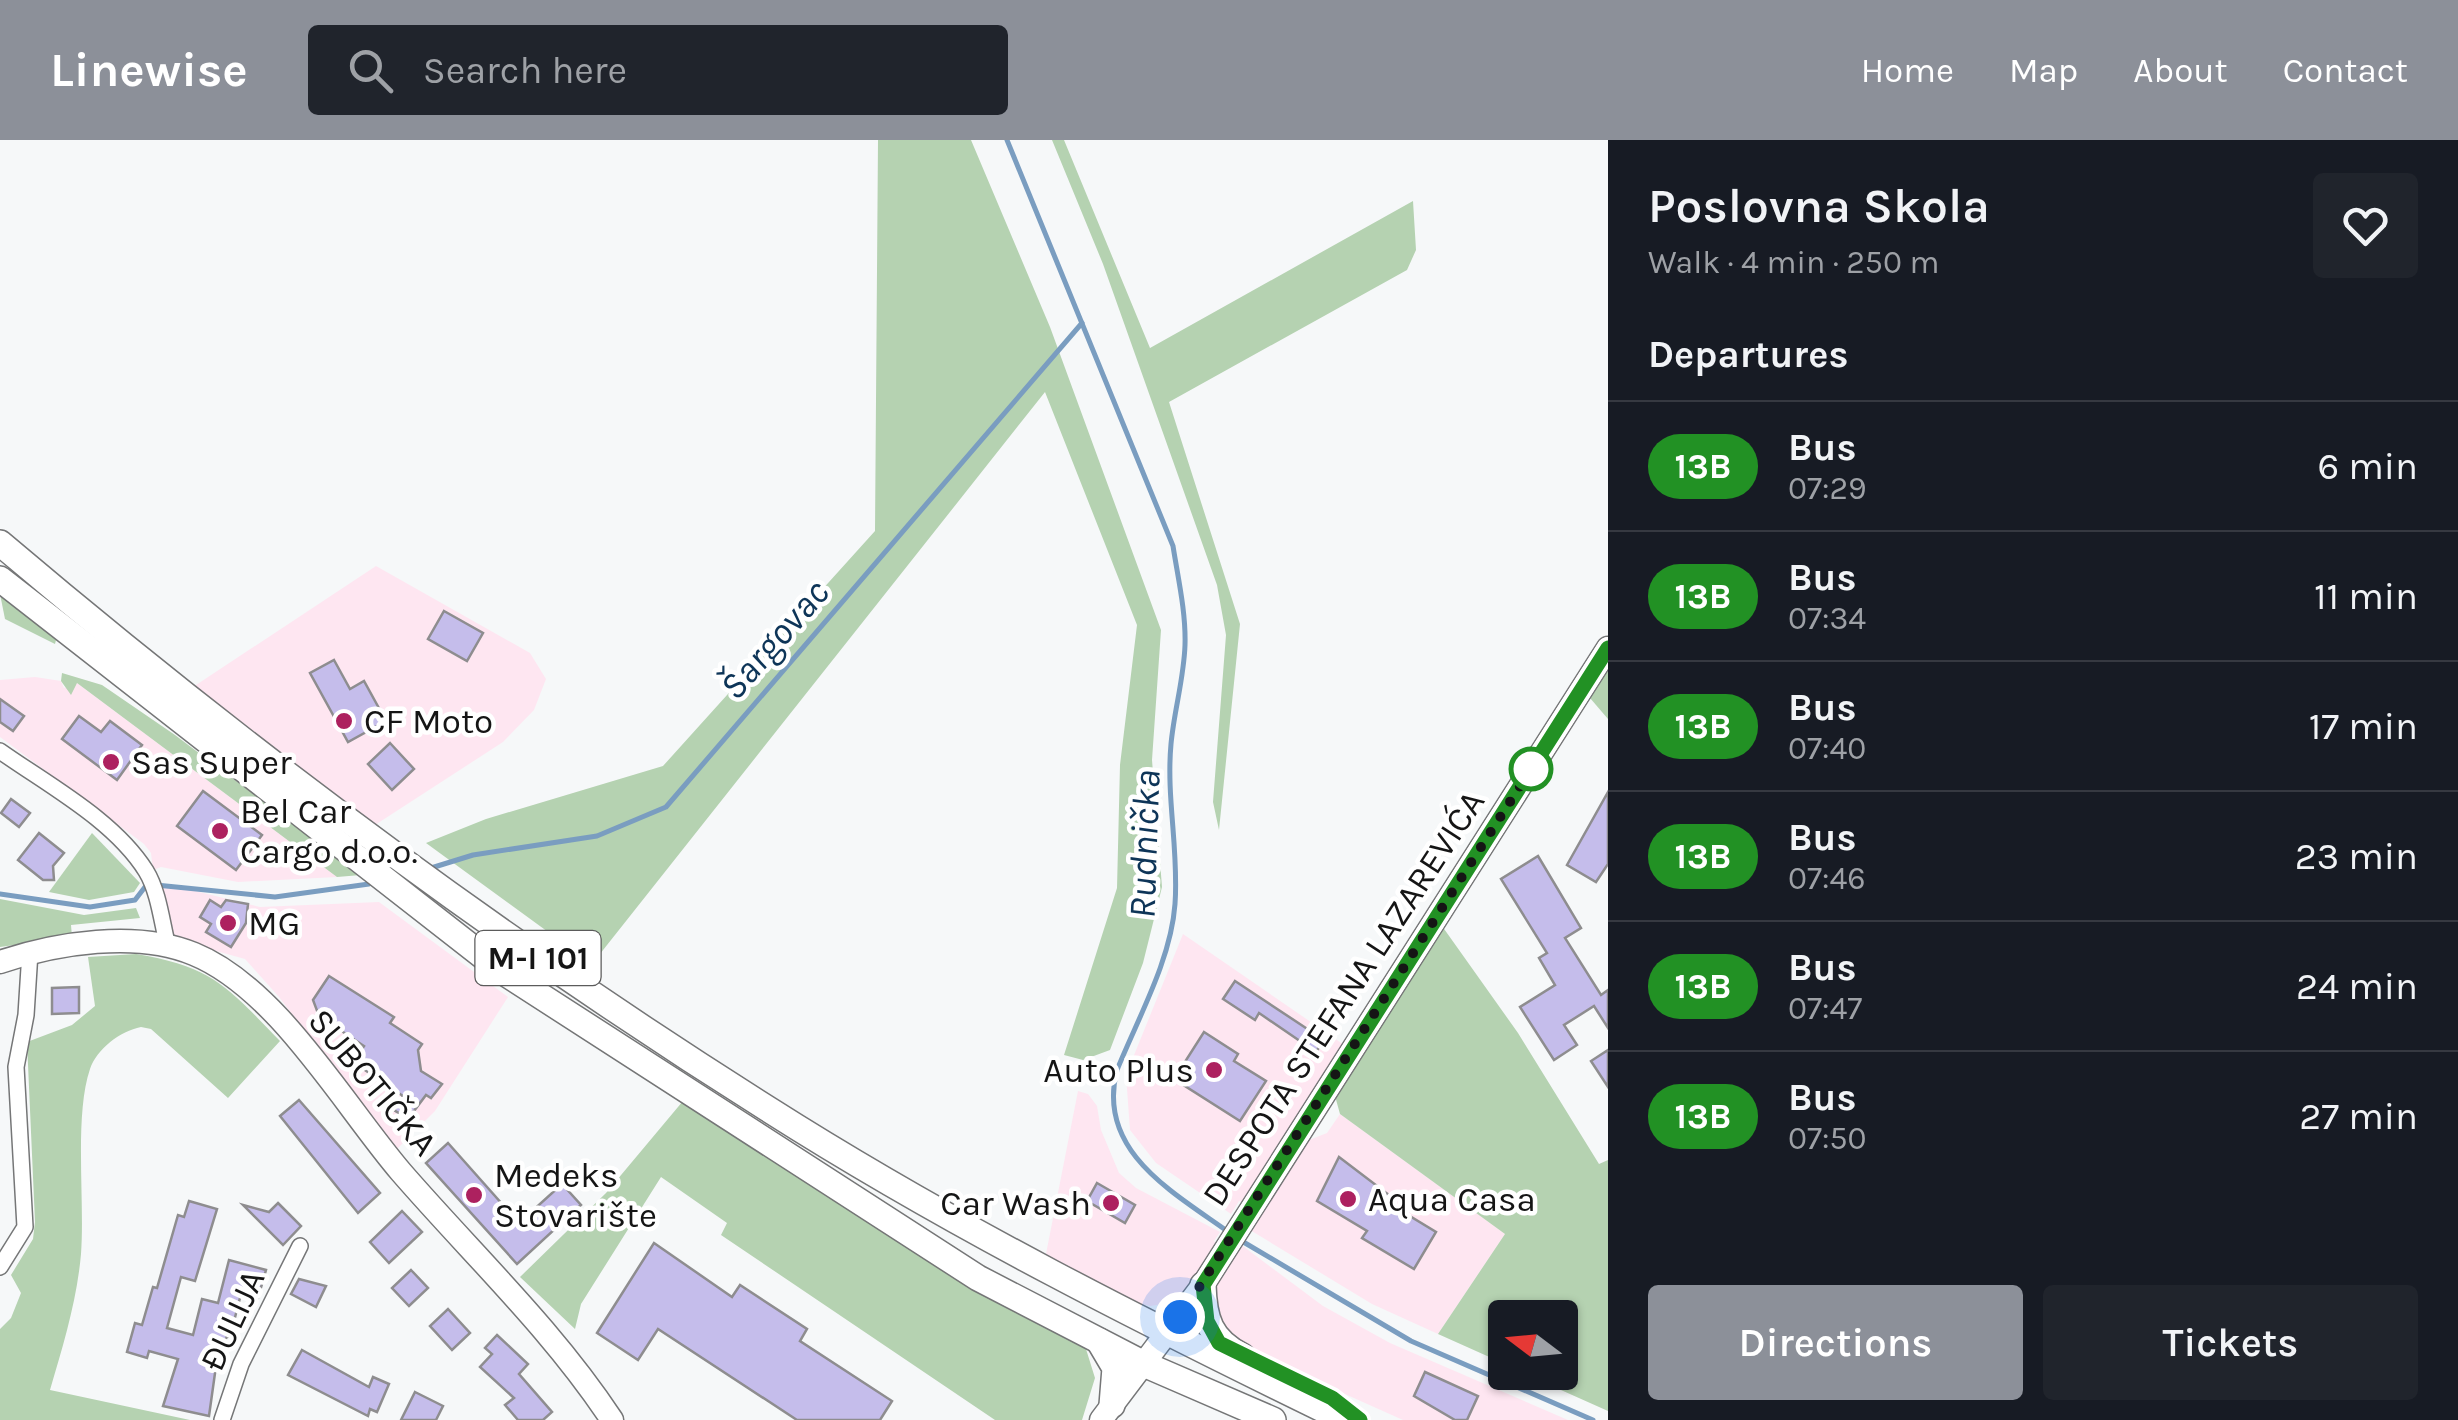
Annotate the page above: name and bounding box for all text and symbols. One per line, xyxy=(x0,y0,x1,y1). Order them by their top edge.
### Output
search box xyxy=(308,25,1008,115)
text: Linewise xyxy=(50,42,248,98)
icon: search xyxy=(343,43,398,98)
text: Search here xyxy=(423,48,627,93)
text: Home xyxy=(1861,50,1954,91)
text: Map xyxy=(2009,50,2078,91)
text: About xyxy=(2133,50,2228,91)
text: Contact xyxy=(2283,50,2408,91)
button: heart xyxy=(2313,173,2418,278)
text: Poslovna Skola xyxy=(1648,178,1990,234)
text: Walk · 4 min · 250 m xyxy=(1648,244,1939,281)
text: Departures xyxy=(1648,332,1848,377)
text: Bus xyxy=(1788,425,1857,470)
text: 6 min xyxy=(2317,444,2418,489)
text: 13B xyxy=(1675,446,1731,487)
text: 07:29 xyxy=(1788,470,1867,507)
text: Bus xyxy=(1788,555,1857,600)
water label: Šargovac xyxy=(710,570,839,708)
text: 11 min xyxy=(2314,574,2418,619)
text: 13B xyxy=(1675,576,1731,617)
text: 07:34 xyxy=(1788,600,1866,637)
text: Bus xyxy=(1788,685,1857,730)
place label: CF Moto xyxy=(364,701,493,742)
text: 17 min xyxy=(2309,704,2418,749)
text: 13B xyxy=(1675,706,1731,747)
marker: CF Moto xyxy=(333,710,355,732)
text: 07:40 xyxy=(1788,730,1866,767)
place label: Sas Super xyxy=(131,742,292,783)
unlabelled marker xyxy=(1510,748,1552,790)
marker: Sas Super xyxy=(100,751,122,773)
water label: Rudnička xyxy=(1119,769,1170,919)
street label: DESPOTA STEFANA LAZAREVIĆA xyxy=(1194,783,1493,1214)
place label: Bel Car Cargo d.o.o. xyxy=(240,791,418,872)
text: Bus xyxy=(1788,815,1857,860)
marker: Bel Car Cargo d.o.o. xyxy=(209,820,231,842)
text: 23 min xyxy=(2295,834,2418,879)
text: 13B xyxy=(1675,836,1731,877)
text: 07:46 xyxy=(1788,860,1866,897)
place label: MG xyxy=(248,903,300,944)
marker: MG xyxy=(217,912,239,934)
road number: M-I 101 xyxy=(476,931,600,985)
text: Bus xyxy=(1788,945,1857,990)
text: 24 min xyxy=(2296,964,2418,1009)
text: 13B xyxy=(1675,966,1731,1007)
text: 07:47 xyxy=(1788,990,1862,1027)
street label: SUBOTIČKA xyxy=(300,1001,446,1164)
place label: Auto Plus xyxy=(1043,1050,1194,1091)
marker: Auto Plus xyxy=(1203,1059,1225,1081)
text: Bus xyxy=(1788,1075,1857,1120)
text: 27 min xyxy=(2299,1094,2418,1139)
text: 13B xyxy=(1675,1096,1731,1137)
text: 07:50 xyxy=(1788,1120,1866,1157)
place label: Medeks Stovarište xyxy=(494,1155,657,1236)
place label: Aqua Casa xyxy=(1368,1179,1536,1220)
place label: Car Wash xyxy=(940,1183,1091,1224)
marker: Medeks Stovarište xyxy=(463,1184,485,1206)
marker: Aqua Casa xyxy=(1337,1188,1359,1210)
marker: Car Wash xyxy=(1100,1192,1122,1214)
street label: ĐULIJA xyxy=(191,1263,274,1377)
button: Directions xyxy=(1648,1285,2023,1400)
button: Tickets xyxy=(2043,1285,2418,1400)
your location xyxy=(1155,1292,1205,1342)
north arrow xyxy=(1488,1300,1578,1390)
map controls xyxy=(1488,1300,1578,1390)

